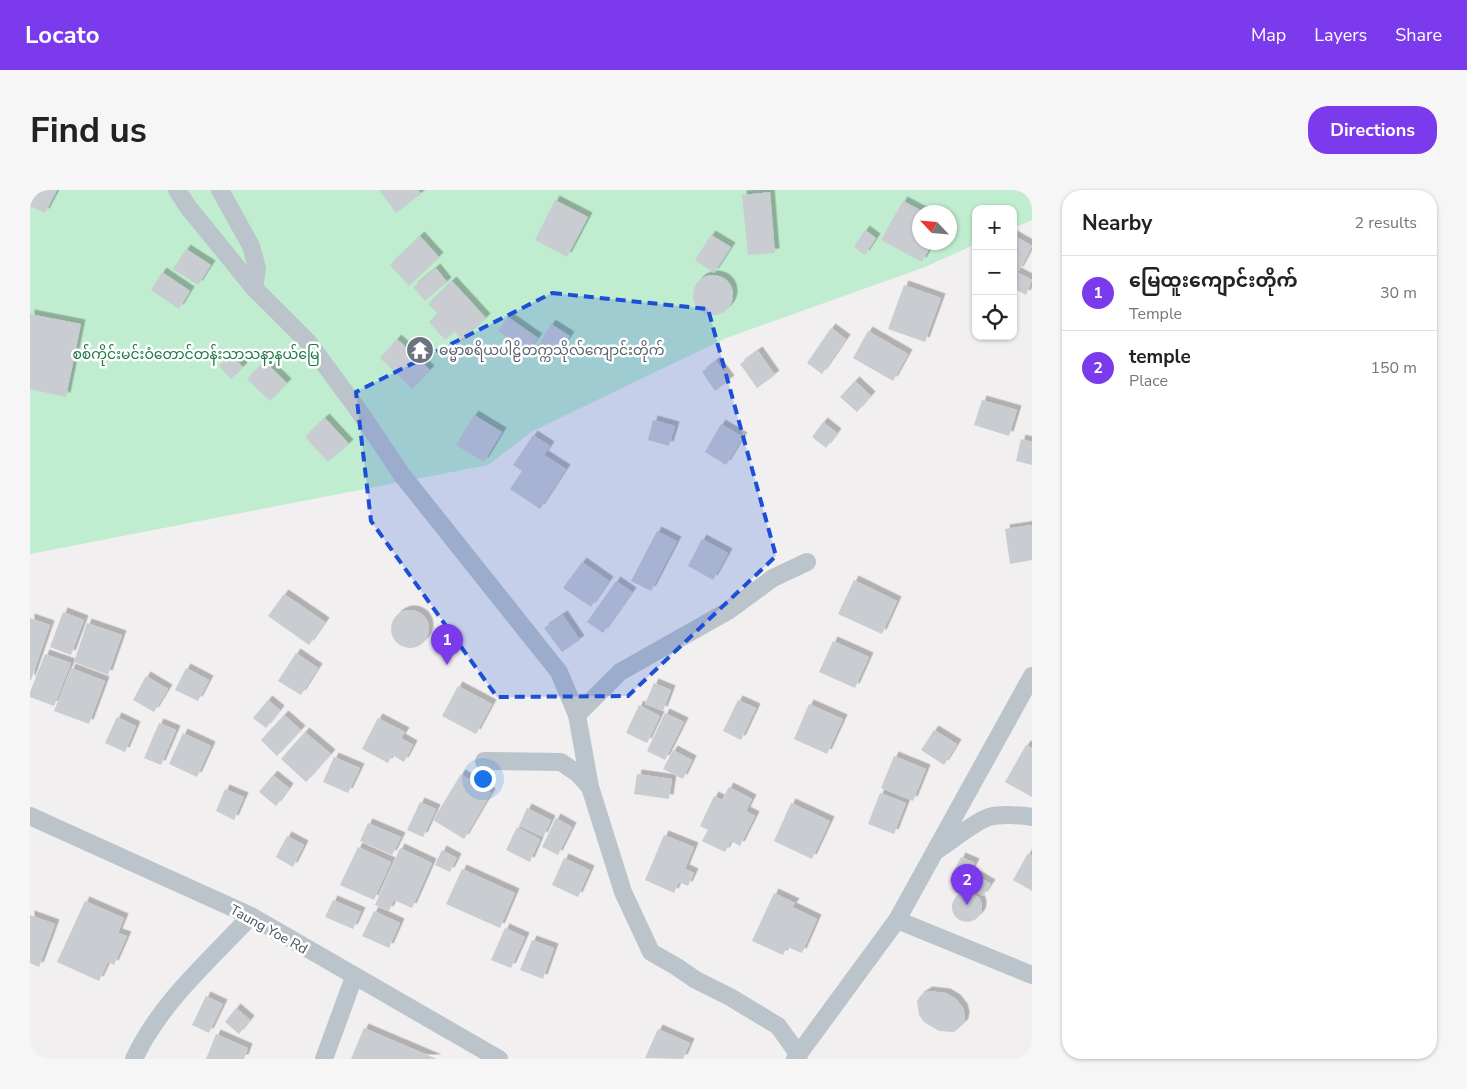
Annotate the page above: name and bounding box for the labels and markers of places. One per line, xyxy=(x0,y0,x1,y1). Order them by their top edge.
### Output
temple icon: ဓမ္မာစရိယပါဠိတက္ကသိုလ်ကျောင်းတိုက် xyxy=(405,335,435,365)
place label: ဓမ္မာစရိယပါဠိတက္ကသိုလ်ကျောင်းတိုက် xyxy=(439,340,664,362)
pin: 1 xyxy=(431,624,463,665)
pin: 2 xyxy=(951,864,983,905)

